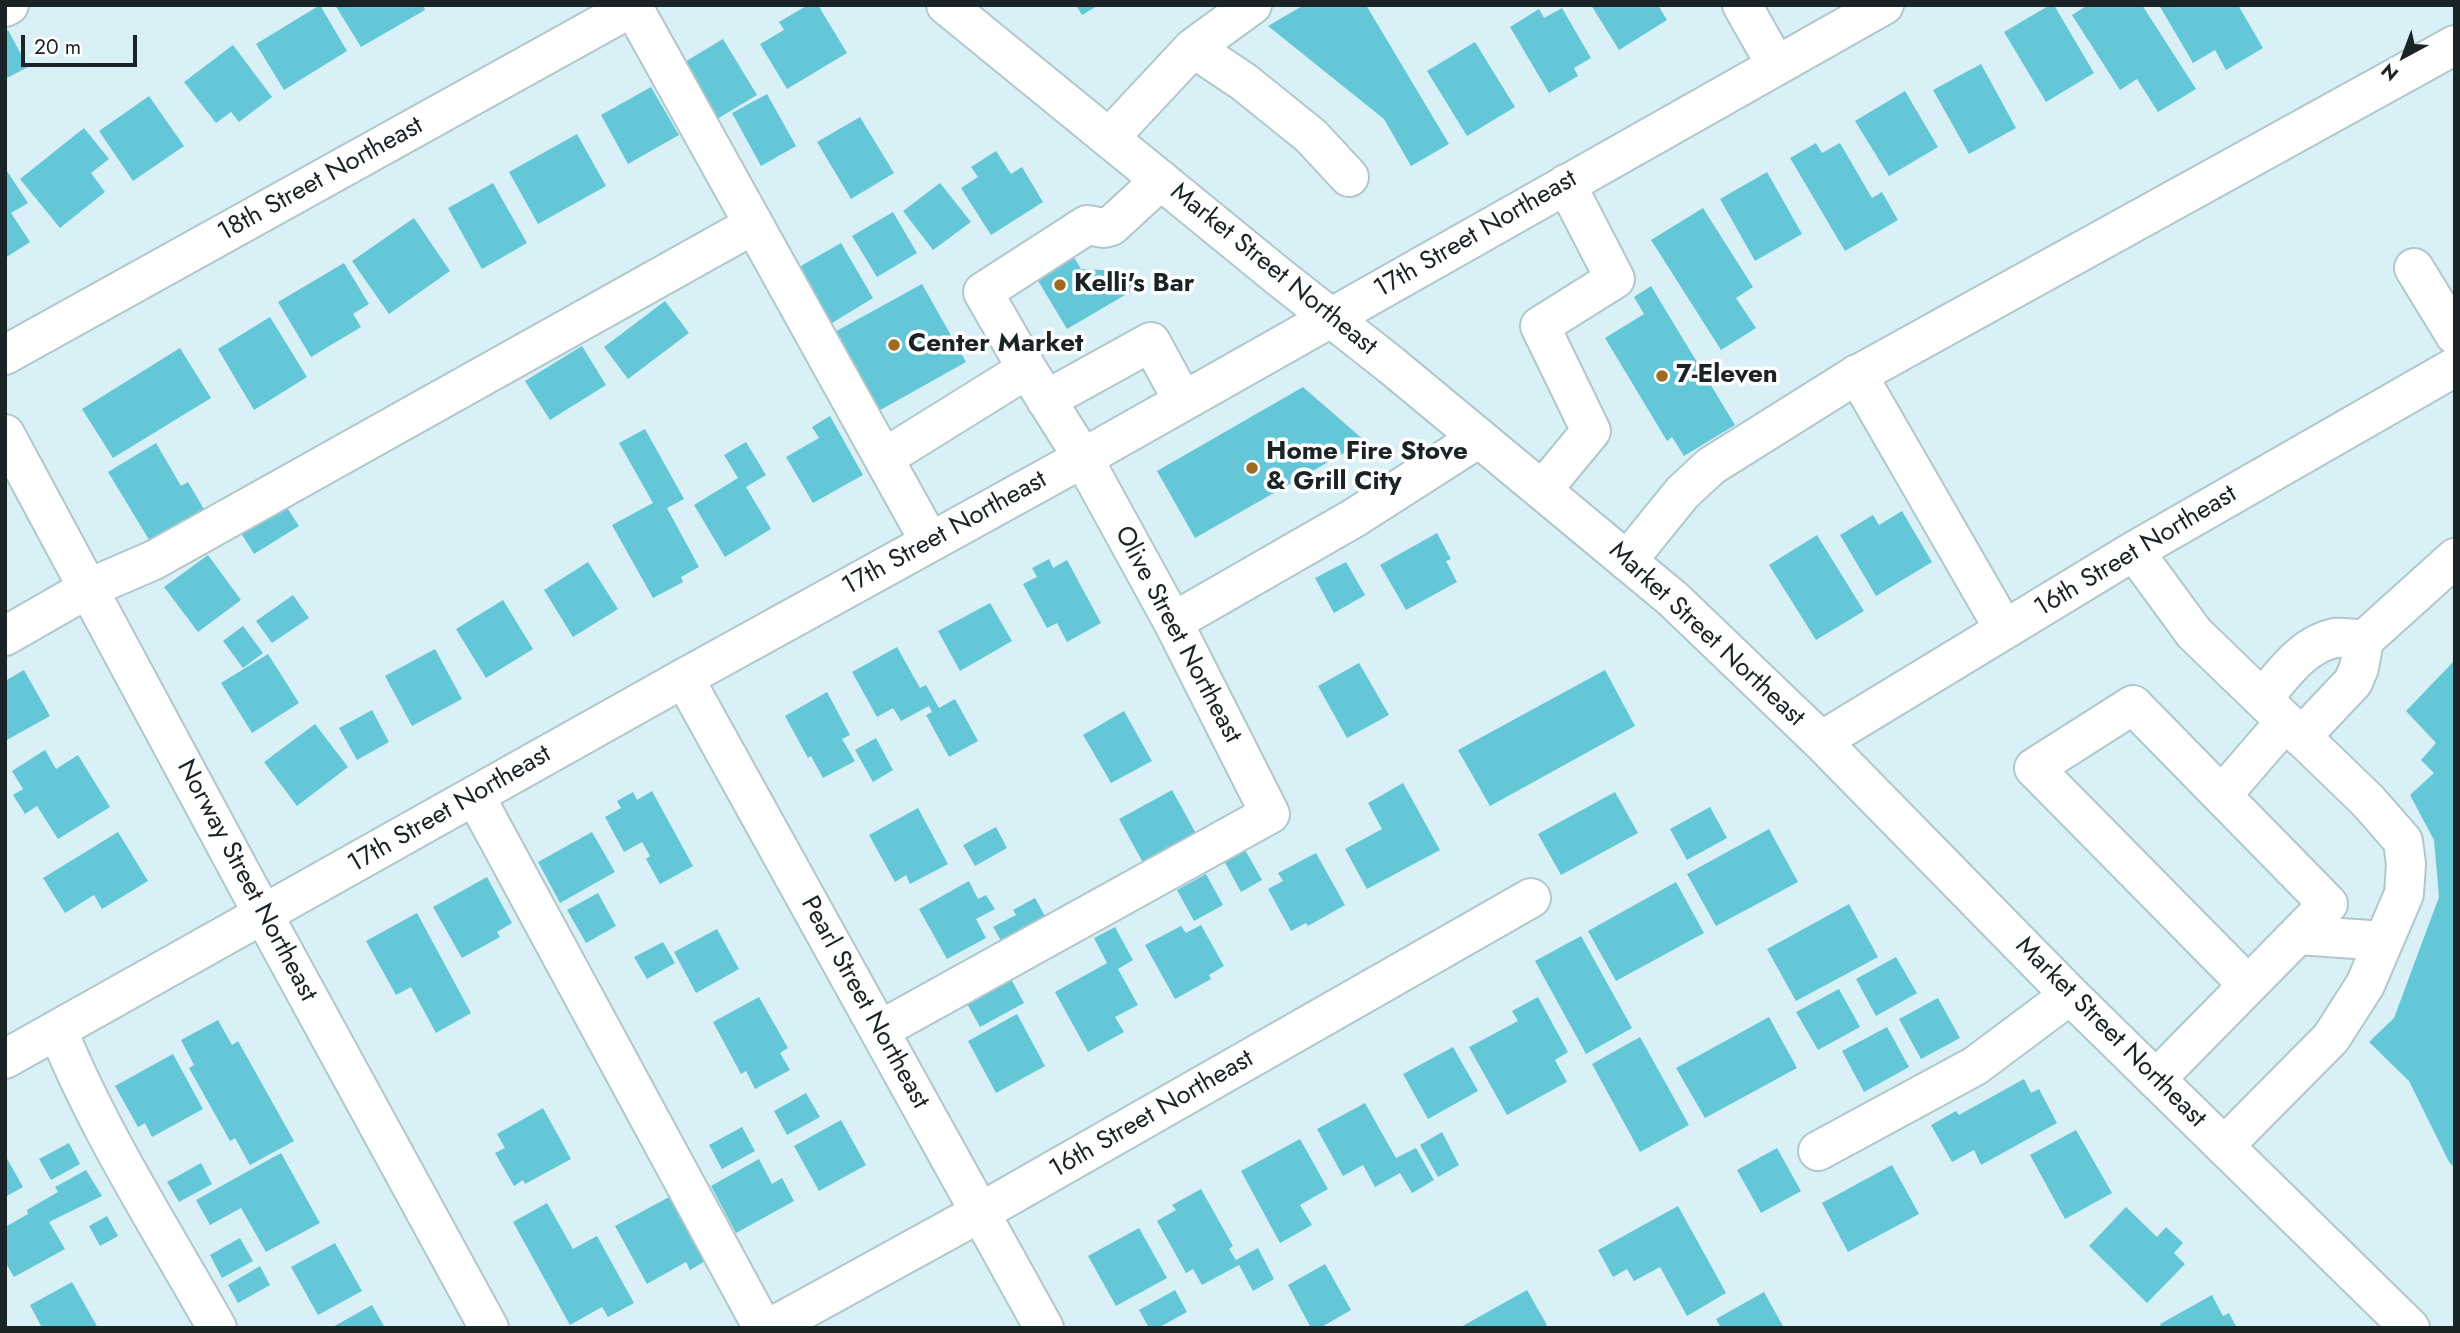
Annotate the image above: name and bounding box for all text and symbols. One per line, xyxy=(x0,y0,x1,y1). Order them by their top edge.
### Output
scale bar xyxy=(24,21,140,65)
north arrow xyxy=(2369,21,2439,91)
text: 20 m xyxy=(34,32,81,62)
text: N xyxy=(2375,57,2404,87)
street label: 18th Street Northeast xyxy=(213,111,429,249)
street label: 17th Street Northeast xyxy=(1369,164,1583,306)
street label: Market Street Northeast xyxy=(1163,177,1383,363)
place label: Kelli's Bar xyxy=(1074,269,1195,301)
marker: Kelli's Bar xyxy=(1052,277,1068,293)
place label: Center Market xyxy=(908,329,1083,361)
marker: Center Market xyxy=(886,337,902,353)
place label: 7-Eleven xyxy=(1676,360,1778,392)
marker: 7-Eleven xyxy=(1654,368,1670,384)
place label: Home Fire Stove & Grill City xyxy=(1266,437,1468,498)
marker: Home Fire Stove & Grill City xyxy=(1244,460,1260,476)
street label: 17th Street Northeast xyxy=(837,465,1053,603)
street label: 16th Street Northeast xyxy=(2029,479,2243,625)
street label: Olive Street Northeast xyxy=(1107,521,1247,749)
street label: Market Street Northeast xyxy=(1602,536,1810,734)
street label: 17th Street Northeast xyxy=(343,739,557,881)
street label: Norway Street Northeast xyxy=(169,755,323,1007)
street label: Pearl Street Northeast xyxy=(793,892,935,1114)
street label: Market Street Northeast xyxy=(2008,931,2212,1135)
street label: 16th Street Northeast xyxy=(1045,1044,1259,1186)

